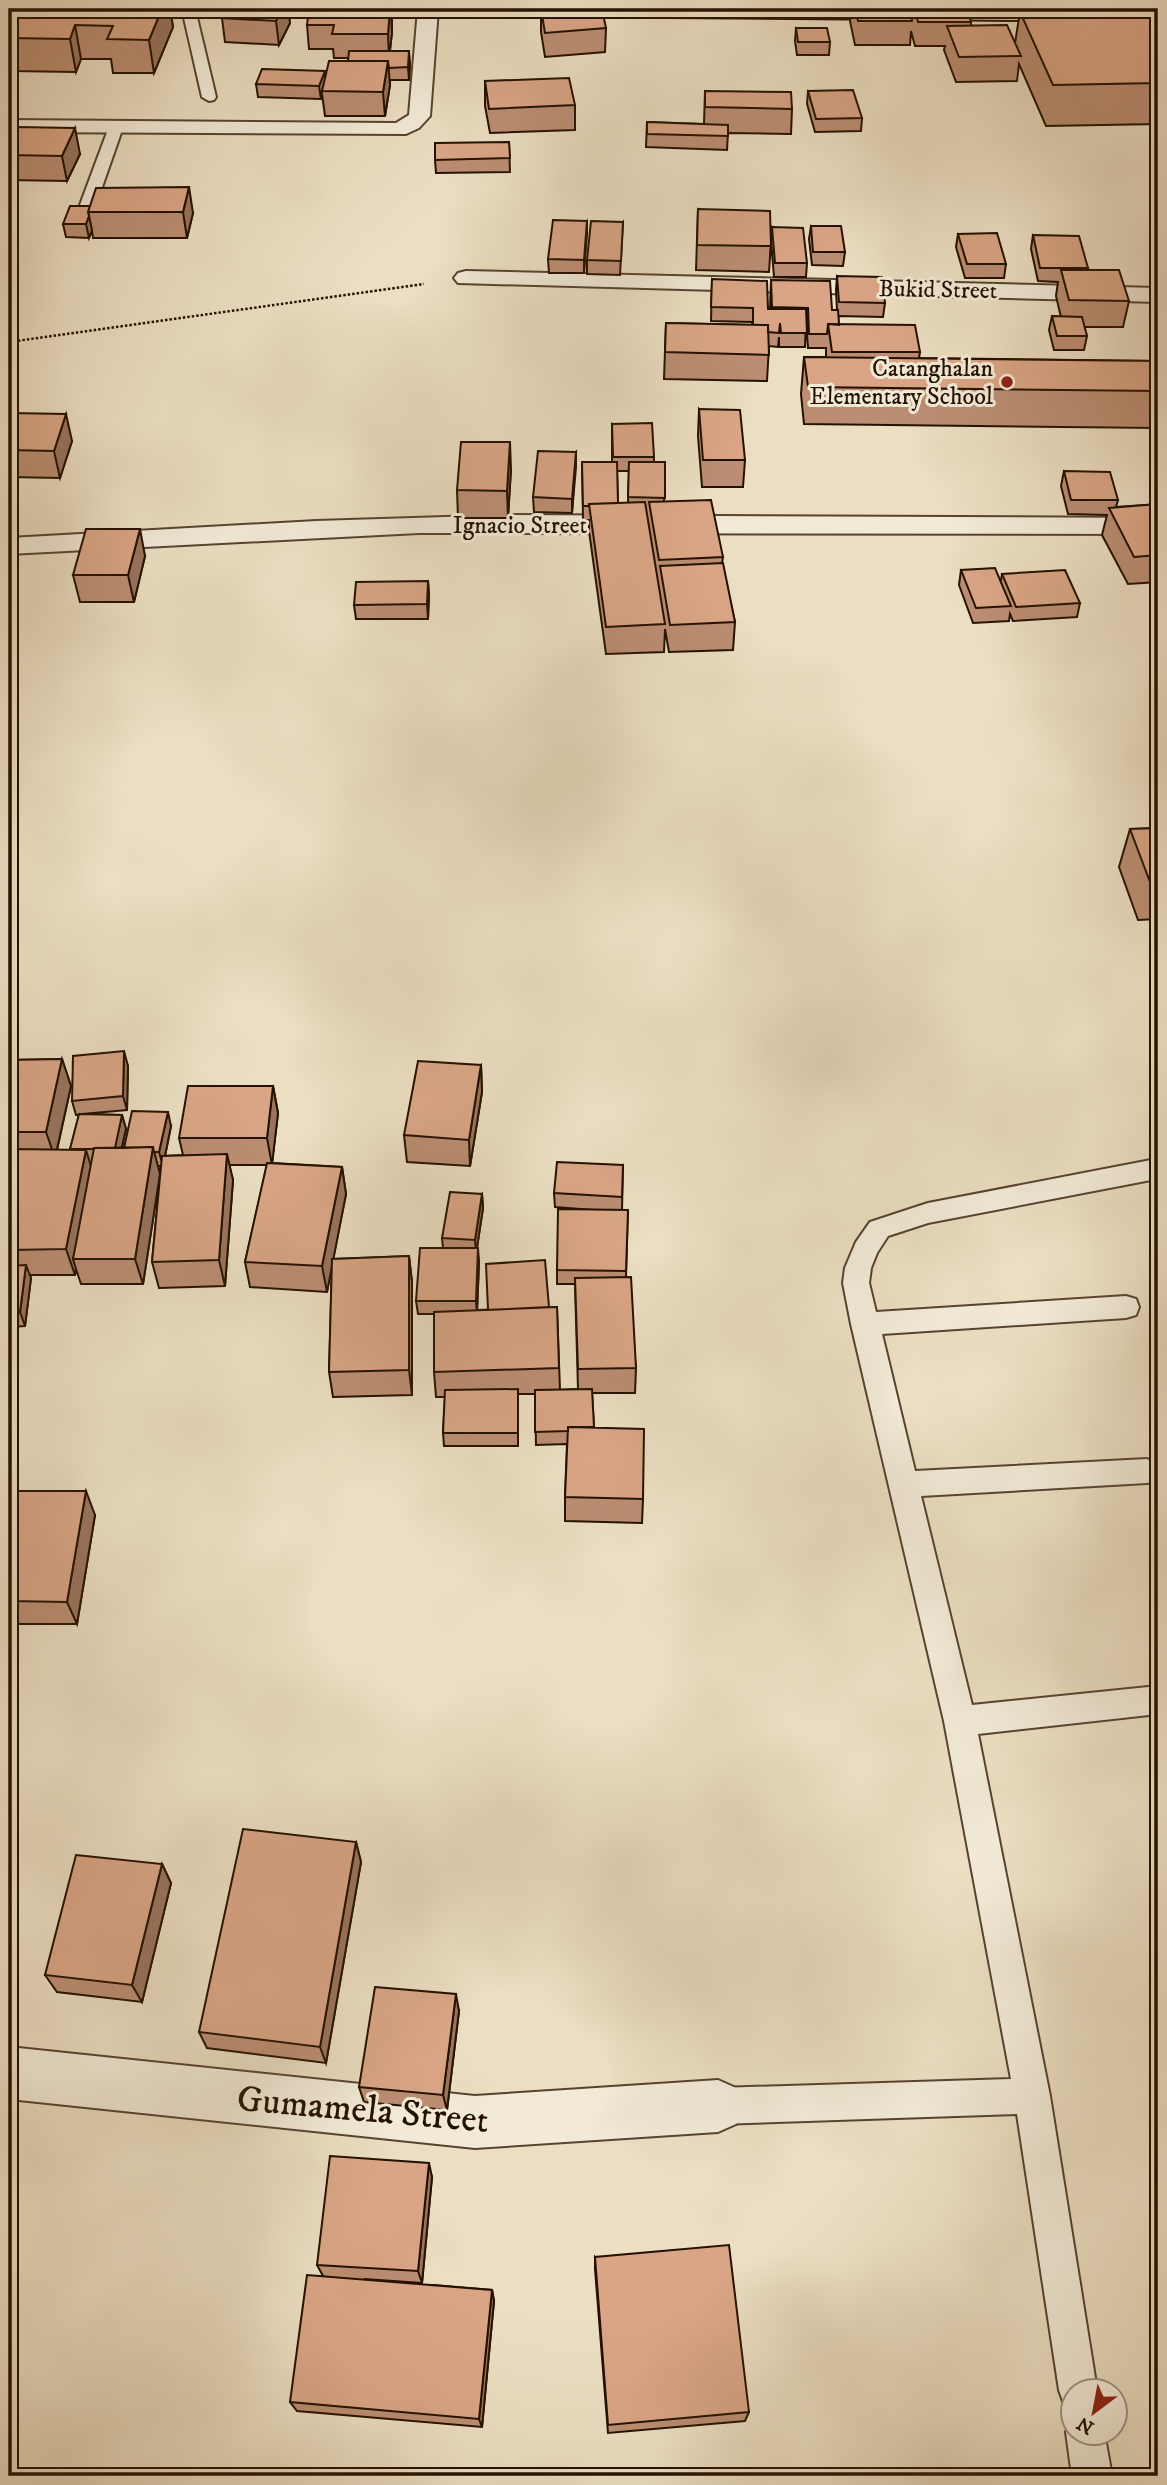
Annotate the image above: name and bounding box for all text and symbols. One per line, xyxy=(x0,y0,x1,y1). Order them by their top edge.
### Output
street label: Bukid Street xyxy=(878,274,998,306)
place label: Catanghalan Elementary School xyxy=(809,354,994,412)
marker: Catanghalan Elementary School xyxy=(999,374,1015,390)
street label: Ignacio Street xyxy=(453,511,588,541)
street label: Gumamela Street xyxy=(235,2076,491,2145)
north arrow xyxy=(1058,2376,1128,2446)
text: N xyxy=(1073,2411,1098,2439)

